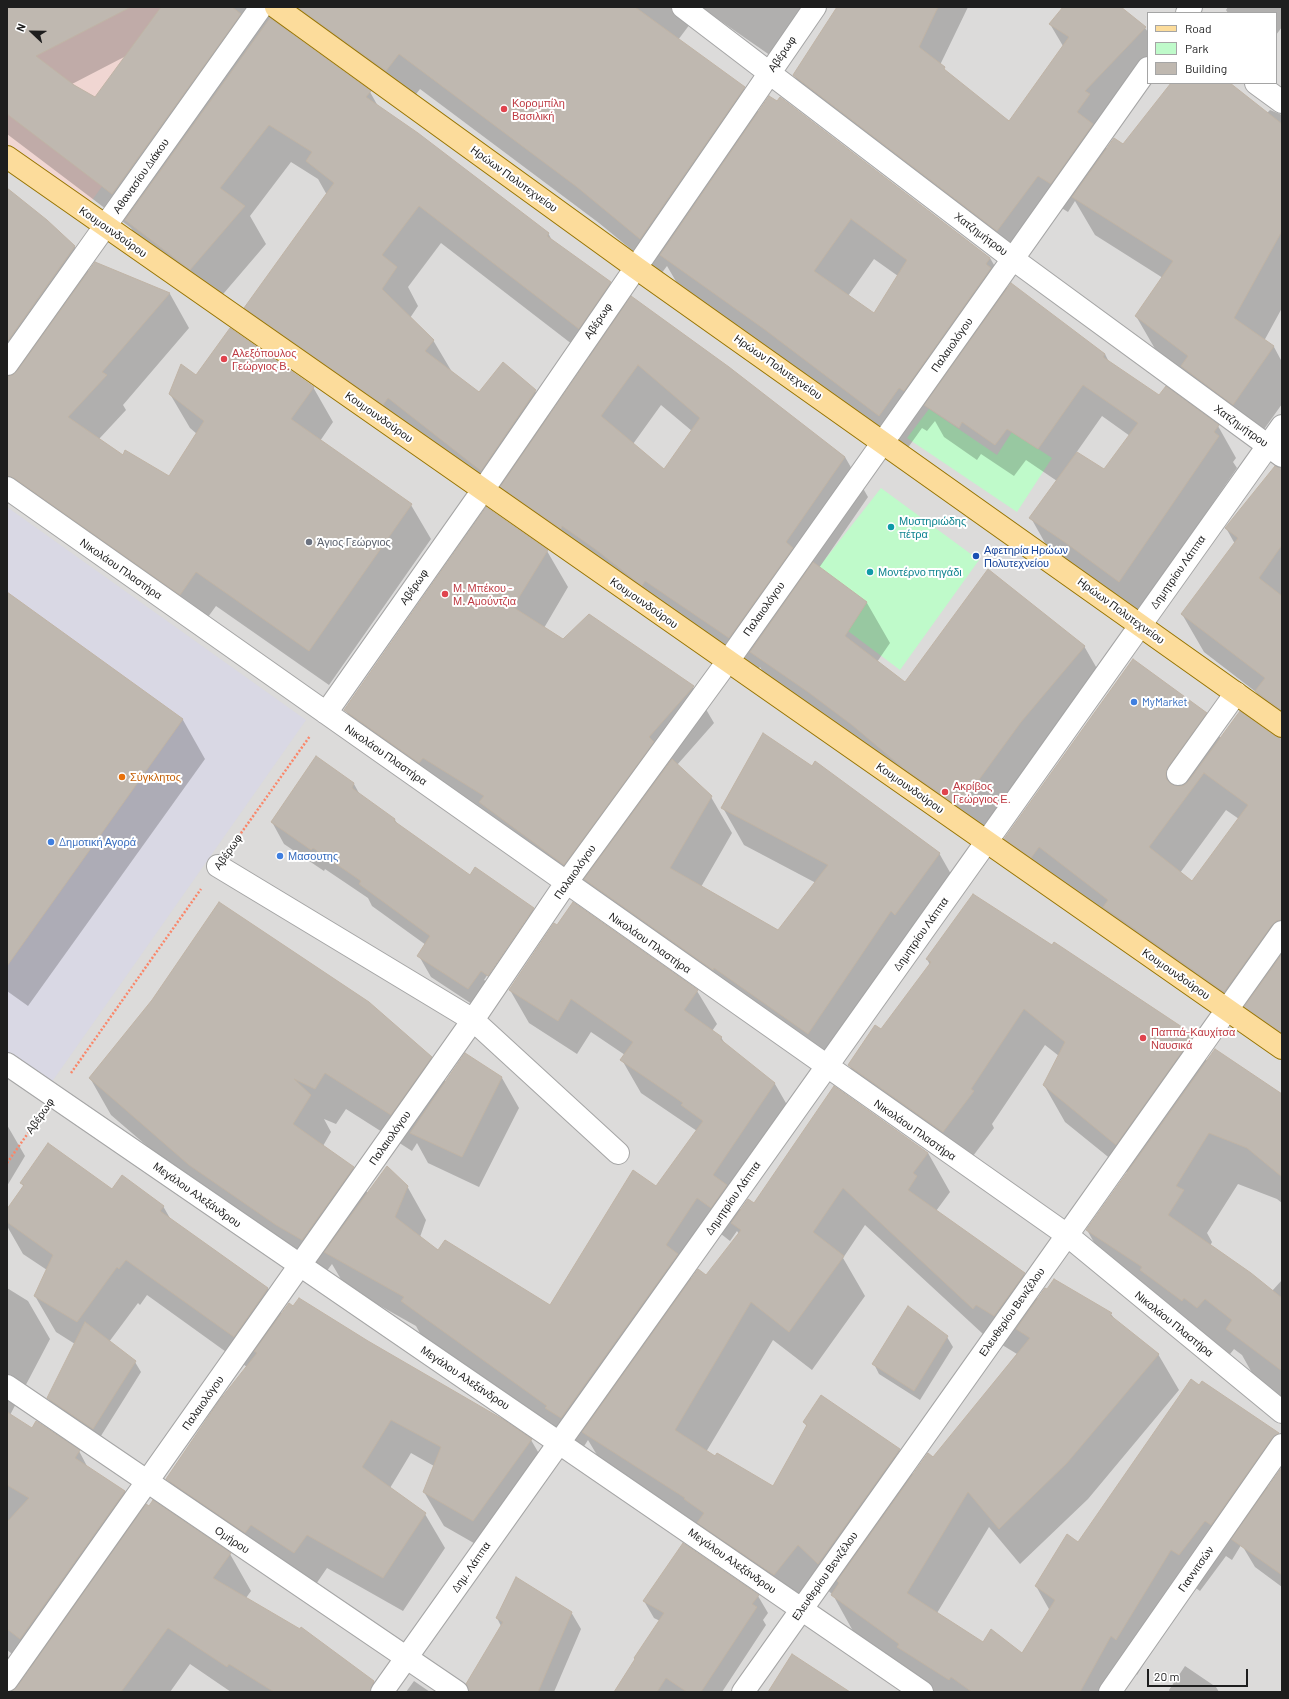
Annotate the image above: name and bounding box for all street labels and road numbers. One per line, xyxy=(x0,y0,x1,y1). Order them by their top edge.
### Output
street label: Αβέρωφ xyxy=(765,34,799,74)
street label: Αθανασίου Διάκου xyxy=(110,136,172,216)
street label: Ηρώων Πολυτεχνείου xyxy=(468,143,560,215)
street label: Κουμουνδούρου xyxy=(77,204,149,260)
street label: Χατζημήτρου xyxy=(952,210,1010,258)
street label: Αβέρωφ xyxy=(581,301,615,341)
street label: Παλαιολόγου xyxy=(928,315,976,375)
street label: Ηρώων Πολυτεχνείου xyxy=(732,332,824,402)
street label: Κουμουνδούρου xyxy=(343,389,415,445)
street label: Χατζημήτρου xyxy=(1211,402,1271,450)
street label: Δημητρίου Λάππα xyxy=(1148,533,1208,611)
street label: Νικολάου Πλαστήρα xyxy=(77,536,165,602)
street label: Αβέρωφ xyxy=(397,567,431,607)
street label: Κουμουνδούρου xyxy=(608,575,680,631)
street label: Ηρώων Πολυτεχνείου xyxy=(1075,575,1167,647)
street label: Παλαιολόγου xyxy=(740,579,788,639)
street label: Νικολάου Πλαστήρα xyxy=(342,722,430,788)
street label: Κουμουνδούρου xyxy=(874,760,946,816)
street label: Αβέρωφ xyxy=(211,832,245,872)
street label: Παλαιολόγου xyxy=(551,842,599,902)
street label: Δημητρίου Λάππα xyxy=(891,895,951,973)
street label: Νικολάου Πλαστήρα xyxy=(606,910,694,976)
street label: Κουμουνδούρου xyxy=(1140,946,1212,1002)
street label: Αβέρωφ xyxy=(23,1096,57,1136)
street label: Νικολάου Πλαστήρα xyxy=(871,1097,959,1163)
street label: Παλαιολόγου xyxy=(366,1108,414,1168)
street label: Δημητρίου Λάππα xyxy=(703,1159,763,1237)
street label: Μεγάλου Αλεξάνδρου xyxy=(150,1160,244,1230)
street label: Ελευθερίου Βενιζέλου xyxy=(976,1265,1048,1359)
street label: Νικολάου Πλαστήρα xyxy=(1132,1288,1216,1360)
street label: Μεγάλου Αλεξάνδρου xyxy=(418,1343,512,1413)
street label: Παλαιολόγου xyxy=(179,1373,227,1433)
street label: Ομήρου xyxy=(212,1524,252,1556)
street label: Μεγάλου Αλεξάνδρου xyxy=(685,1526,779,1596)
street label: Ελευθερίου Βενιζέλου xyxy=(789,1529,861,1623)
street label: Δημ. Λάππα xyxy=(449,1539,493,1595)
street label: Γιαννιτσών xyxy=(1175,1544,1217,1594)

